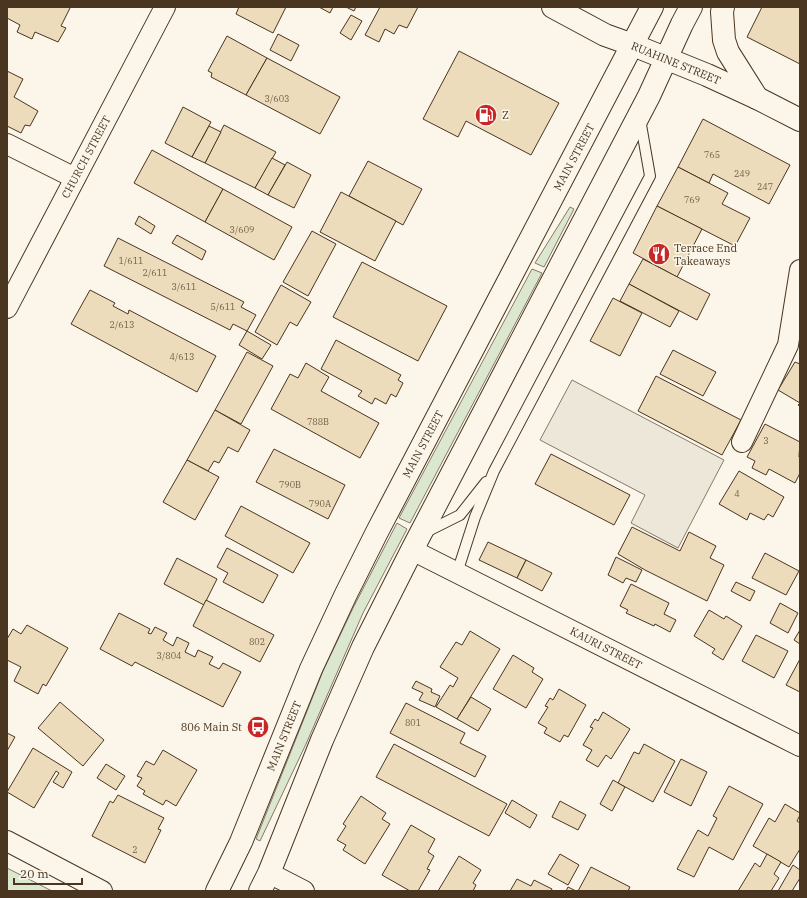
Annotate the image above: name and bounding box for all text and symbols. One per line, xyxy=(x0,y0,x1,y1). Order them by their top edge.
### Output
street label: RUAHINE STREET xyxy=(629,39,723,87)
house number: 3/603 xyxy=(265,93,289,104)
fuel station icon: Z xyxy=(473,102,499,128)
place label: Z xyxy=(502,108,509,122)
street label: CHURCH STREET xyxy=(58,113,114,201)
street label: MAIN STREET xyxy=(550,121,598,193)
house number: 765 xyxy=(704,149,720,160)
house number: 249 xyxy=(734,168,750,179)
house number: 247 xyxy=(757,181,773,192)
house number: 769 xyxy=(684,194,700,205)
house number: 3/609 xyxy=(230,224,254,235)
restaurant icon: Terrace End Takeaways xyxy=(646,241,672,267)
place label: Terrace End Takeaways xyxy=(674,241,737,268)
house number: 1/611 xyxy=(119,255,143,266)
house number: 2/611 xyxy=(143,267,167,278)
house number: 3/611 xyxy=(172,281,196,292)
house number: 5/611 xyxy=(211,301,235,312)
house number: 2/613 xyxy=(110,319,134,330)
house number: 4/613 xyxy=(170,351,194,362)
street label: MAIN STREET xyxy=(399,408,447,480)
house number: 788B xyxy=(307,416,329,427)
house number: 3 xyxy=(763,435,769,446)
house number: 790B xyxy=(279,479,301,490)
house number: 4 xyxy=(734,488,740,499)
house number: 790A xyxy=(309,498,332,509)
street label: KAURI STREET xyxy=(568,624,644,672)
house number: 802 xyxy=(249,636,265,647)
house number: 3/804 xyxy=(157,650,181,661)
street label: MAIN STREET xyxy=(264,699,304,773)
bus stop icon: 806 Main St xyxy=(245,714,271,740)
house number: 801 xyxy=(405,717,421,728)
place label: 806 Main St xyxy=(181,720,242,734)
house number: 2 xyxy=(132,844,138,855)
scale bar xyxy=(14,860,82,886)
text: 20 m xyxy=(20,866,49,881)

